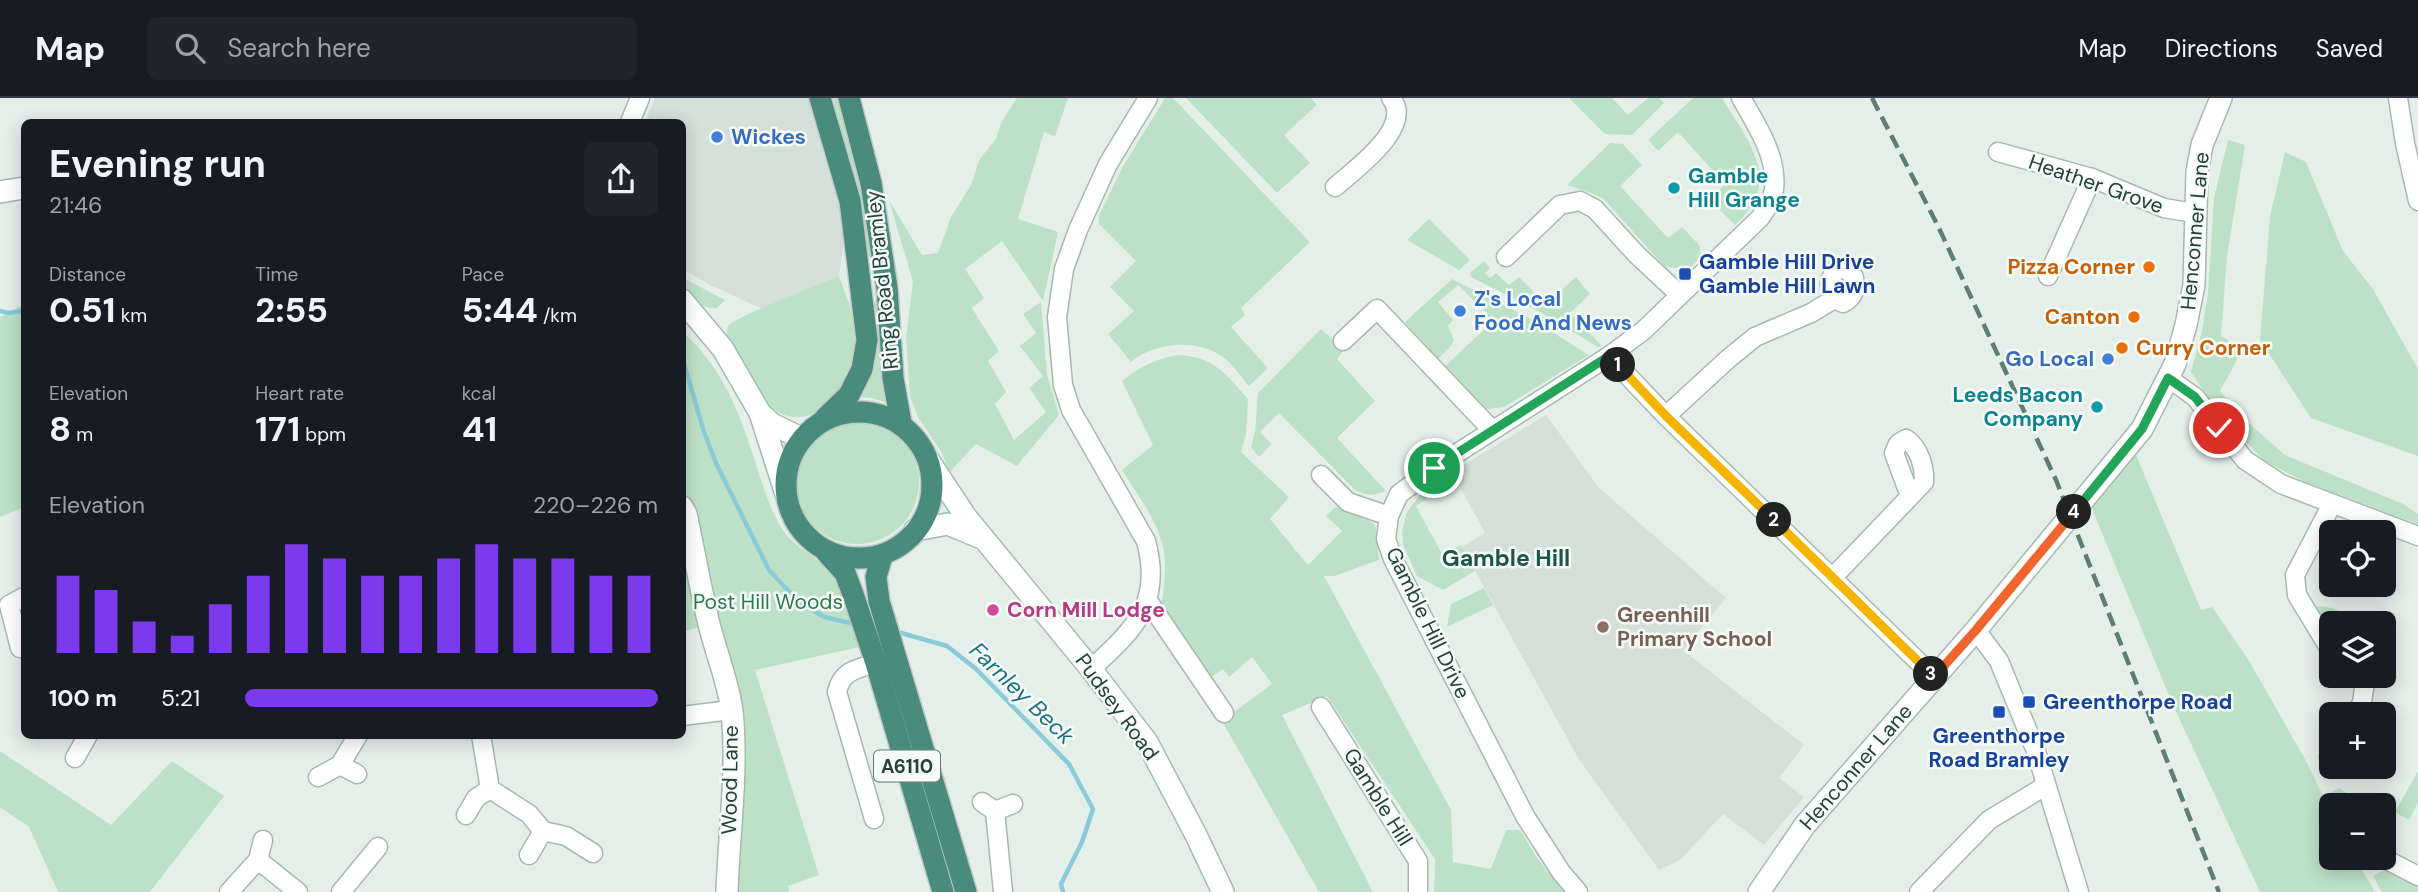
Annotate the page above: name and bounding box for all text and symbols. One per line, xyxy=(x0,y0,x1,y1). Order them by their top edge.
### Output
search box xyxy=(147,17,637,80)
text: Map xyxy=(35,27,105,70)
icon: search xyxy=(171,29,209,67)
text: Search here xyxy=(227,31,371,65)
text: Map xyxy=(2079,33,2127,64)
text: Directions xyxy=(2165,33,2278,64)
text: Saved xyxy=(2316,33,2383,64)
place label: Wickes xyxy=(731,123,806,151)
marker: Wickes xyxy=(709,129,725,145)
text: Evening run xyxy=(49,139,266,189)
button: share xyxy=(584,142,658,216)
street label: Heather Grove xyxy=(2025,148,2167,220)
street label: Henconner Lane xyxy=(2174,151,2216,311)
place label: Gamble Hill Grange xyxy=(1688,162,1800,214)
marker: Gamble Hill Grange xyxy=(1666,180,1682,196)
street label: Ring Road Bramley xyxy=(859,189,905,371)
text: 21:46 xyxy=(49,190,102,220)
place label: Gamble Hill Drive Gamble Hill Lawn xyxy=(1699,248,1875,300)
place label: Pizza Corner xyxy=(2007,253,2135,281)
marker: Pizza Corner xyxy=(2141,259,2157,275)
text: Distance xyxy=(49,262,126,287)
text: Time xyxy=(255,262,298,287)
text: Pace xyxy=(462,262,504,287)
marker: Gamble Hill Drive Gamble Hill Lawn xyxy=(1677,266,1693,282)
place label: Z's Local Food And News xyxy=(1474,285,1632,337)
text: 0.51 xyxy=(49,287,116,333)
text: 2:55 xyxy=(255,287,328,333)
text: 5:44 xyxy=(462,287,538,333)
text: km xyxy=(116,303,147,328)
text: /km xyxy=(538,303,577,328)
marker: Z's Local Food And News xyxy=(1452,303,1468,319)
place label: Canton xyxy=(2045,303,2120,331)
marker: Canton xyxy=(2126,309,2142,325)
place label: Curry Corner xyxy=(2136,334,2271,362)
marker: Curry Corner xyxy=(2114,340,2130,356)
place label: Go Local xyxy=(2005,345,2094,373)
pin: 1 xyxy=(1600,348,1636,382)
marker: Go Local xyxy=(2100,351,2116,367)
text: 1 xyxy=(1614,352,1621,377)
text: Elevation xyxy=(49,381,128,406)
text: Heart rate xyxy=(255,381,344,406)
text: kcal xyxy=(462,381,496,406)
place label: Leeds Bacon Company xyxy=(1952,381,2083,433)
pin xyxy=(2189,398,2249,458)
marker: Leeds Bacon Company xyxy=(2089,399,2105,415)
text: 8 xyxy=(49,406,71,452)
text: 171 xyxy=(255,406,300,452)
text: 41 xyxy=(462,406,497,452)
icon: check xyxy=(2200,409,2238,447)
text: m xyxy=(71,422,93,447)
text: bpm xyxy=(300,422,346,447)
pin xyxy=(1404,438,1464,498)
icon: arrive xyxy=(1415,449,1453,487)
text: Elevation xyxy=(49,490,145,520)
text: 220–226 m xyxy=(533,490,658,520)
pin: 4 xyxy=(2056,494,2092,530)
text: 4 xyxy=(2067,499,2080,524)
pin: 2 xyxy=(1756,502,1792,538)
text: 2 xyxy=(1768,507,1779,532)
map controls xyxy=(2319,520,2396,870)
button: locate xyxy=(2319,520,2396,597)
street label: Gamble Hill Drive xyxy=(1379,543,1477,704)
district label: Gamble Hill xyxy=(1442,543,1570,573)
park label: Post Hill Woods xyxy=(693,588,843,616)
place label: Corn Mill Lodge xyxy=(1007,596,1165,624)
place label: Greenhill Primary School xyxy=(1617,601,1772,653)
marker: Corn Mill Lodge xyxy=(985,602,1001,618)
button: layers xyxy=(2319,611,2396,688)
marker: Greenhill Primary School xyxy=(1595,619,1611,635)
water label: Farnley Beck xyxy=(963,635,1081,751)
street label: Pudsey Road xyxy=(1069,648,1165,766)
pin: 3 xyxy=(1913,656,1948,692)
text: 3 xyxy=(1925,661,1936,686)
text: 100 m xyxy=(49,683,117,713)
text: 5:21 xyxy=(161,683,200,713)
place label: Greenthorpe Road xyxy=(2043,688,2232,716)
marker: Greenthorpe Road xyxy=(2021,694,2037,710)
street label: Henconner Lane xyxy=(1793,698,1919,836)
button: + xyxy=(2319,702,2396,779)
marker: Greenthorpe Road Bramley xyxy=(1991,704,2007,720)
place label: Greenthorpe Road Bramley xyxy=(1929,722,2070,774)
street label: Wood Lane xyxy=(715,725,745,835)
street label: Gamble Hill xyxy=(1337,743,1419,851)
road number: A6110 xyxy=(874,750,940,782)
button: − xyxy=(2319,793,2396,870)

